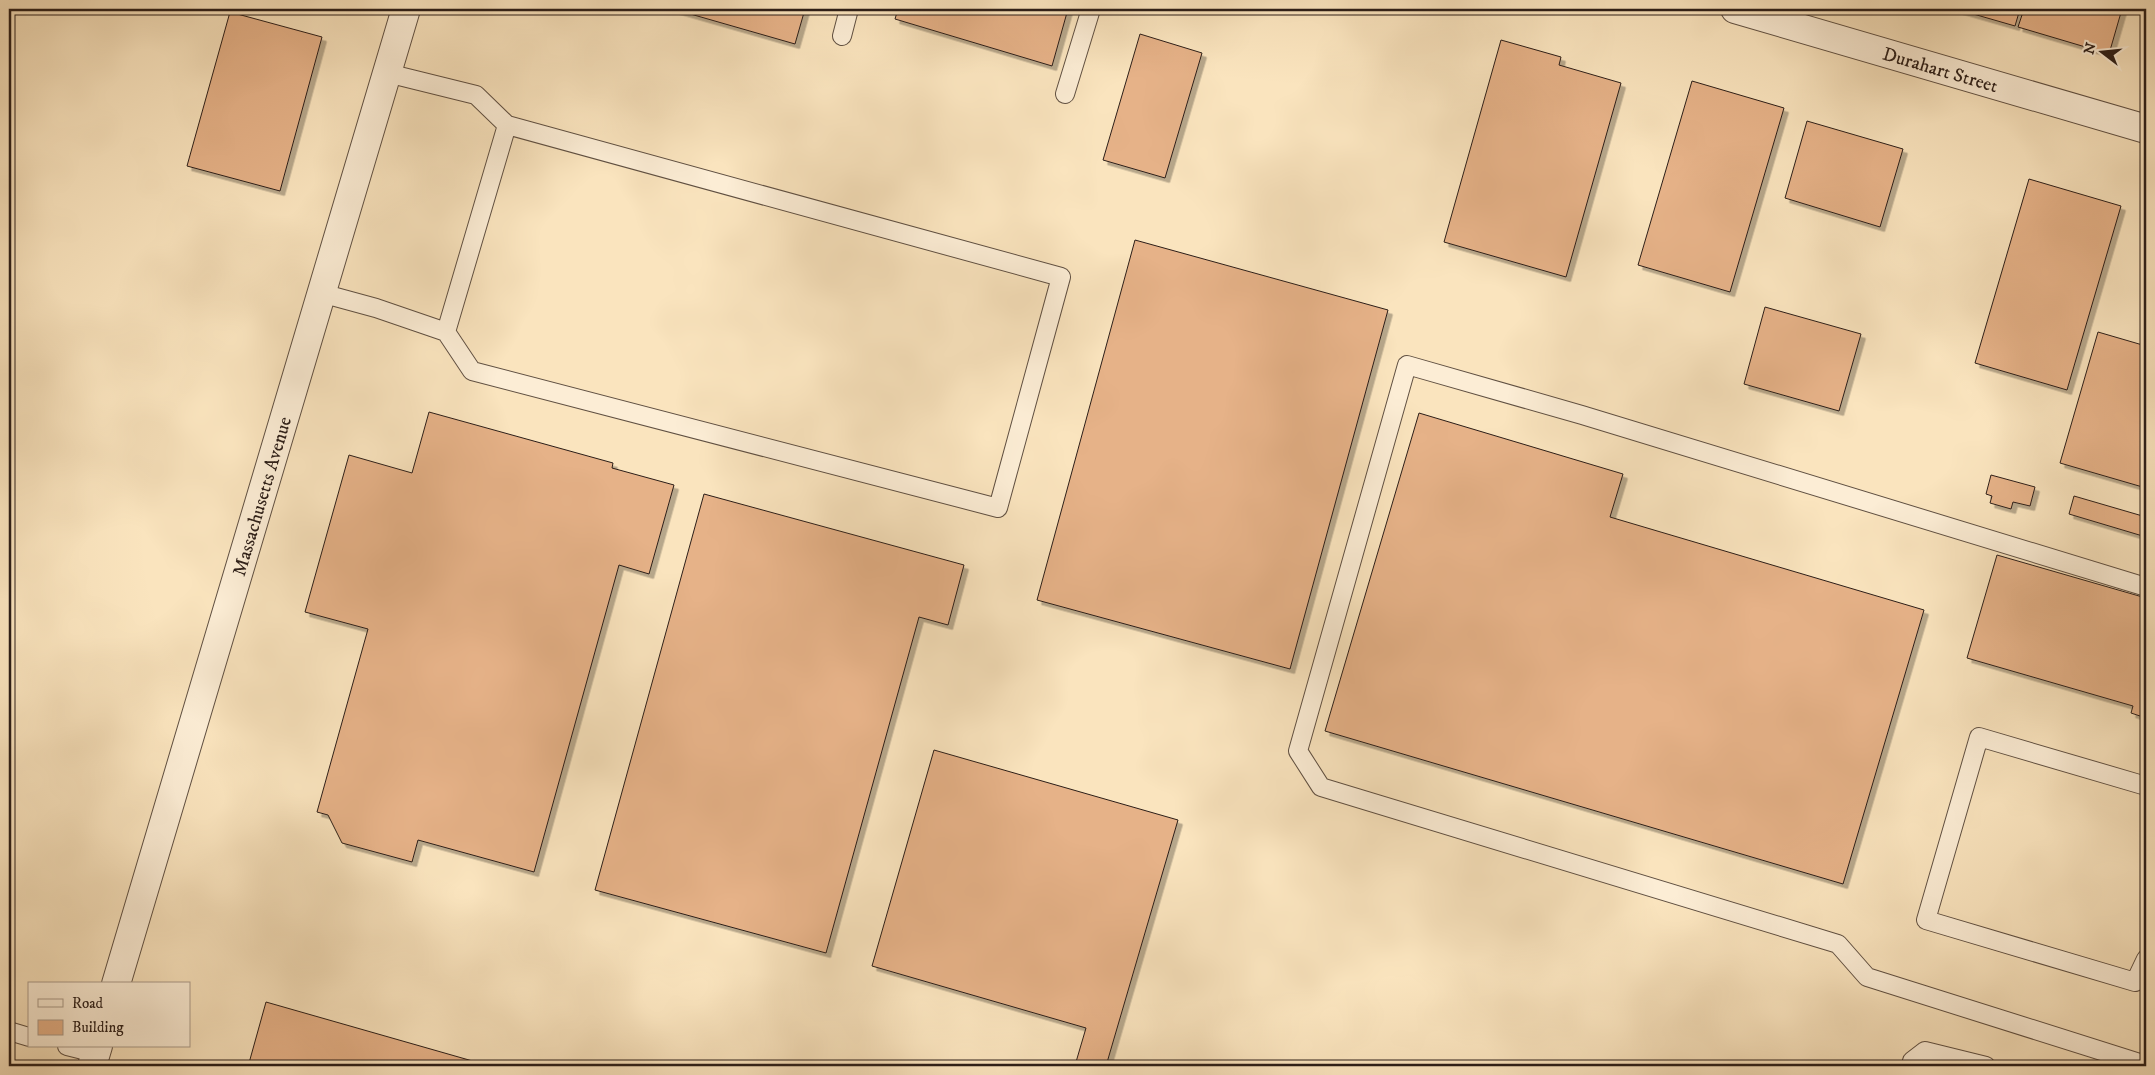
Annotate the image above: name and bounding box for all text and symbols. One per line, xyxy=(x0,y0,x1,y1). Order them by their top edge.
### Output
north arrow xyxy=(2078,28,2128,78)
text: N xyxy=(2080,40,2101,57)
street label: Durahart Street xyxy=(1880,43,2000,98)
street label: Massachusetts Avenue xyxy=(228,414,297,579)
legend xyxy=(28,982,190,1048)
text: Road xyxy=(72,994,104,1013)
text: Building xyxy=(72,1018,124,1037)

